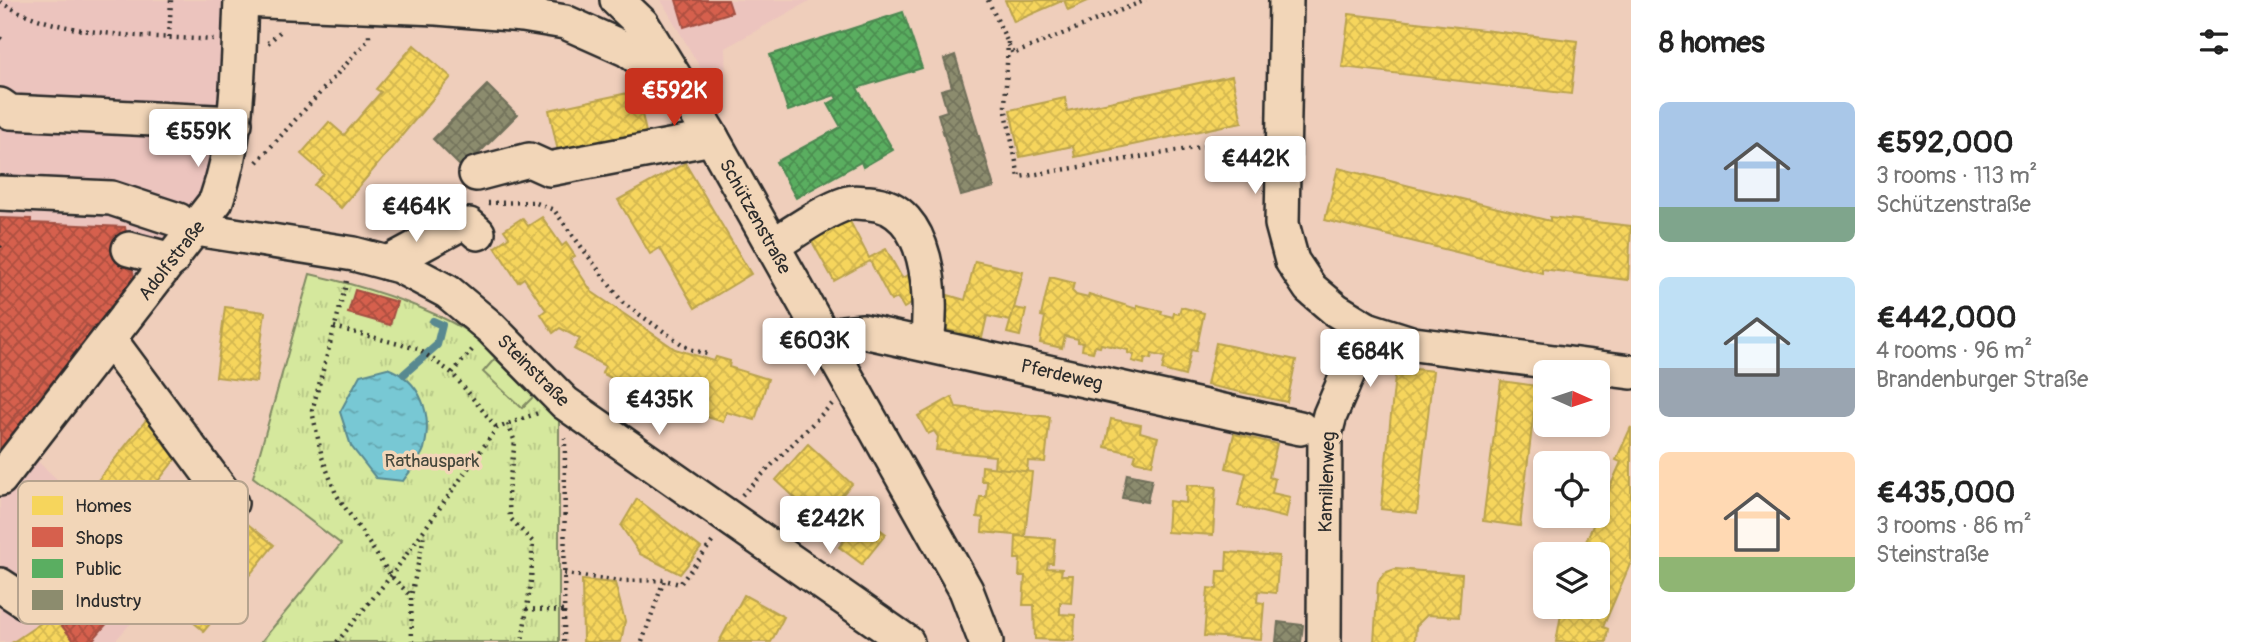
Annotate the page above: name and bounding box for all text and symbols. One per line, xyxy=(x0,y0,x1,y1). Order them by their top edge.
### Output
icon: filters xyxy=(2195,23,2233,61)
text: 8 homes xyxy=(1659,24,1765,61)
pin: €592K xyxy=(625,68,723,128)
text: €592K xyxy=(641,76,707,105)
pin: €559K xyxy=(149,110,247,169)
text: €559K xyxy=(165,117,231,146)
text: €592,000 xyxy=(1876,124,2013,161)
icon: home xyxy=(1715,130,1799,214)
pin: €442K xyxy=(1206,136,1304,196)
text: €442K xyxy=(1221,144,1289,173)
street label: Schützenstraße xyxy=(714,155,797,279)
text: 3 rooms · 113 m² xyxy=(1876,161,2037,190)
pin: €464K xyxy=(367,184,465,244)
text: Schützenstraße xyxy=(1876,190,2031,219)
text: €464K xyxy=(381,192,451,221)
street label: Adolfstraße xyxy=(133,215,211,306)
text: €442,000 xyxy=(1876,299,2016,336)
icon: home xyxy=(1715,305,1799,389)
pin: €603K xyxy=(765,318,863,378)
text: €603K xyxy=(779,326,849,355)
street label: Steinstraße xyxy=(492,329,575,413)
pin: €684K xyxy=(1321,330,1419,389)
text: 4 rooms · 96 m² xyxy=(1876,336,2032,365)
text: €684K xyxy=(1336,337,1404,366)
street label: Pferdeweg xyxy=(1018,354,1105,396)
north arrow xyxy=(1533,360,1610,438)
map controls xyxy=(1533,360,1610,619)
text: Brandenburger Straße xyxy=(1876,365,2088,394)
pin: €435K xyxy=(610,378,708,437)
text: €435K xyxy=(625,385,693,414)
street label: Kamillenweg xyxy=(1313,431,1341,533)
park label: Rathauspark xyxy=(385,449,479,473)
button: locate xyxy=(1533,451,1610,528)
text: €435,000 xyxy=(1876,474,2015,511)
icon: home xyxy=(1715,480,1799,564)
legend xyxy=(18,481,248,624)
text: Homes xyxy=(75,494,132,518)
pin: €242K xyxy=(781,496,879,556)
text: €242K xyxy=(796,504,864,533)
text: 3 rooms · 86 m² xyxy=(1876,511,2032,540)
text: Shops xyxy=(75,526,123,550)
text: Steinstraße xyxy=(1876,540,1989,569)
button: layers xyxy=(1533,542,1610,619)
text: Public xyxy=(75,557,122,581)
text: Industry xyxy=(75,589,141,613)

